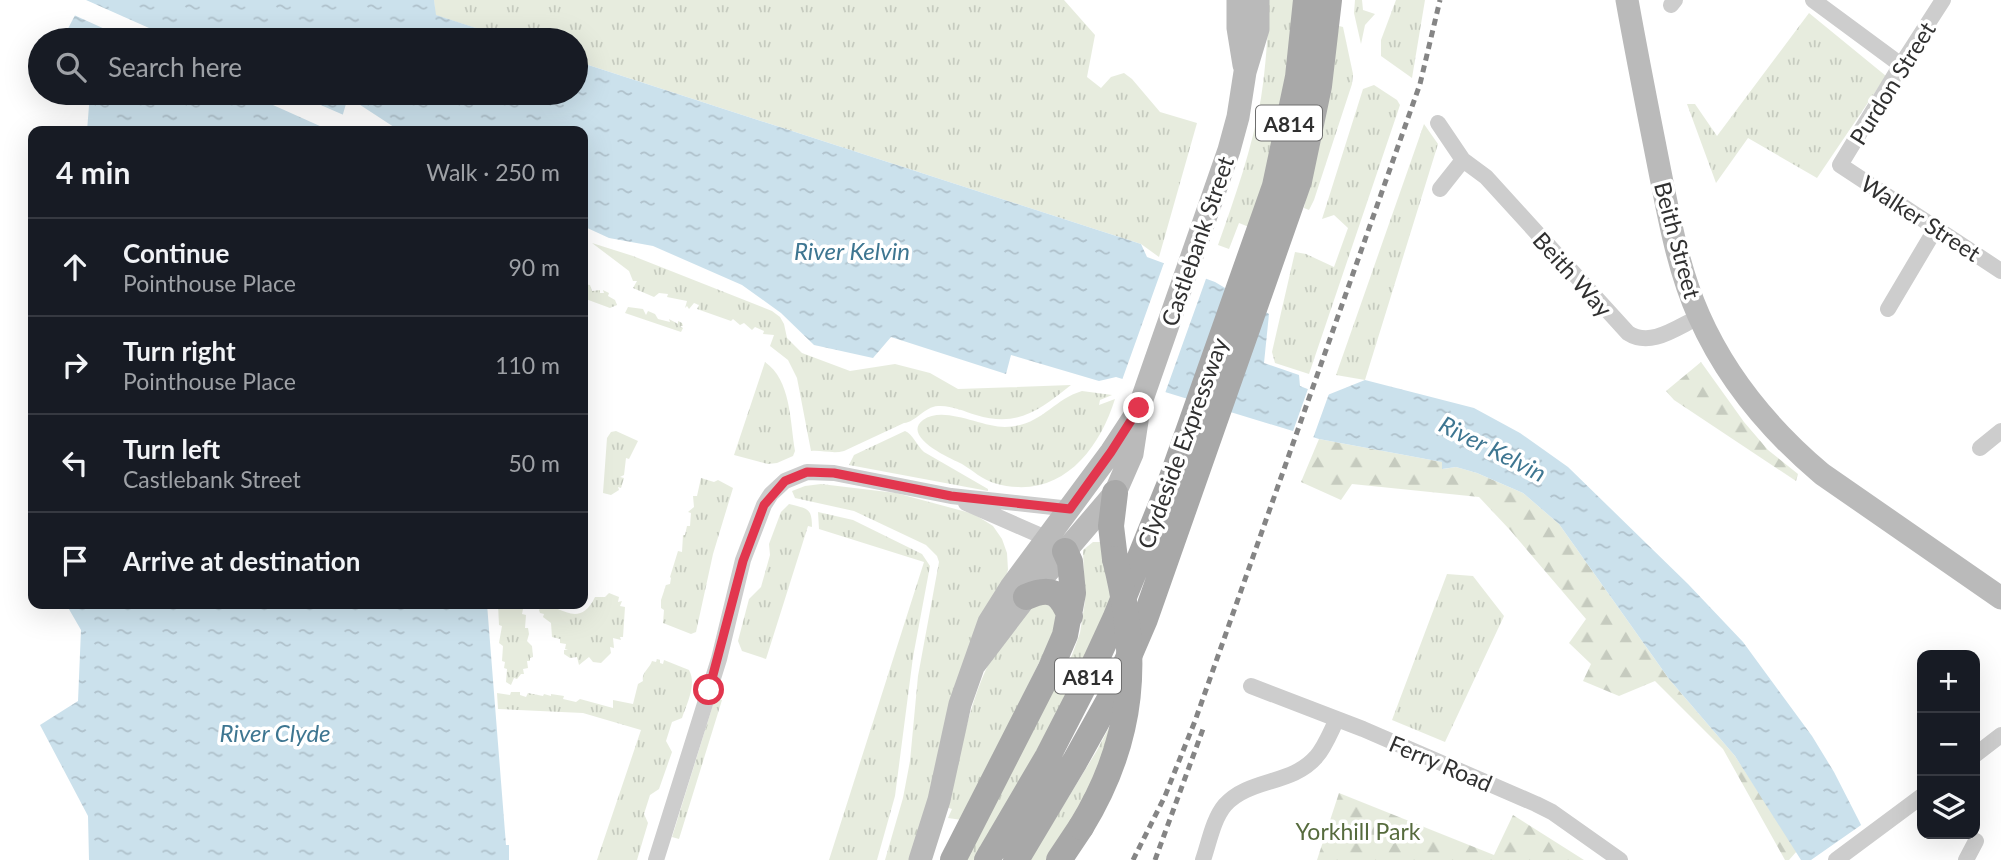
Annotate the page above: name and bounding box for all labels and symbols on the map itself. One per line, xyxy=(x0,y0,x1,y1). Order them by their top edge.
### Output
street label: Purdon Street xyxy=(1843,16,1941,150)
road number: A814 xyxy=(1256,106,1322,140)
street label: Castlebank Street xyxy=(1155,152,1239,330)
street label: Walker Street xyxy=(1856,169,1987,267)
street label: Beith Street xyxy=(1649,178,1707,302)
street label: Beith Way xyxy=(1528,226,1618,322)
water label: River Kelvin xyxy=(794,236,910,265)
street label: Clydeside Expressway xyxy=(1131,334,1233,552)
route end xyxy=(1123,392,1154,423)
water label: River Kelvin xyxy=(1435,409,1551,487)
road number: A814 xyxy=(1055,658,1121,694)
route start xyxy=(693,674,724,705)
water label: River Clyde xyxy=(219,718,331,747)
street label: Ferry Road xyxy=(1385,729,1497,797)
park label: Yorkhill Park xyxy=(1296,817,1421,845)

